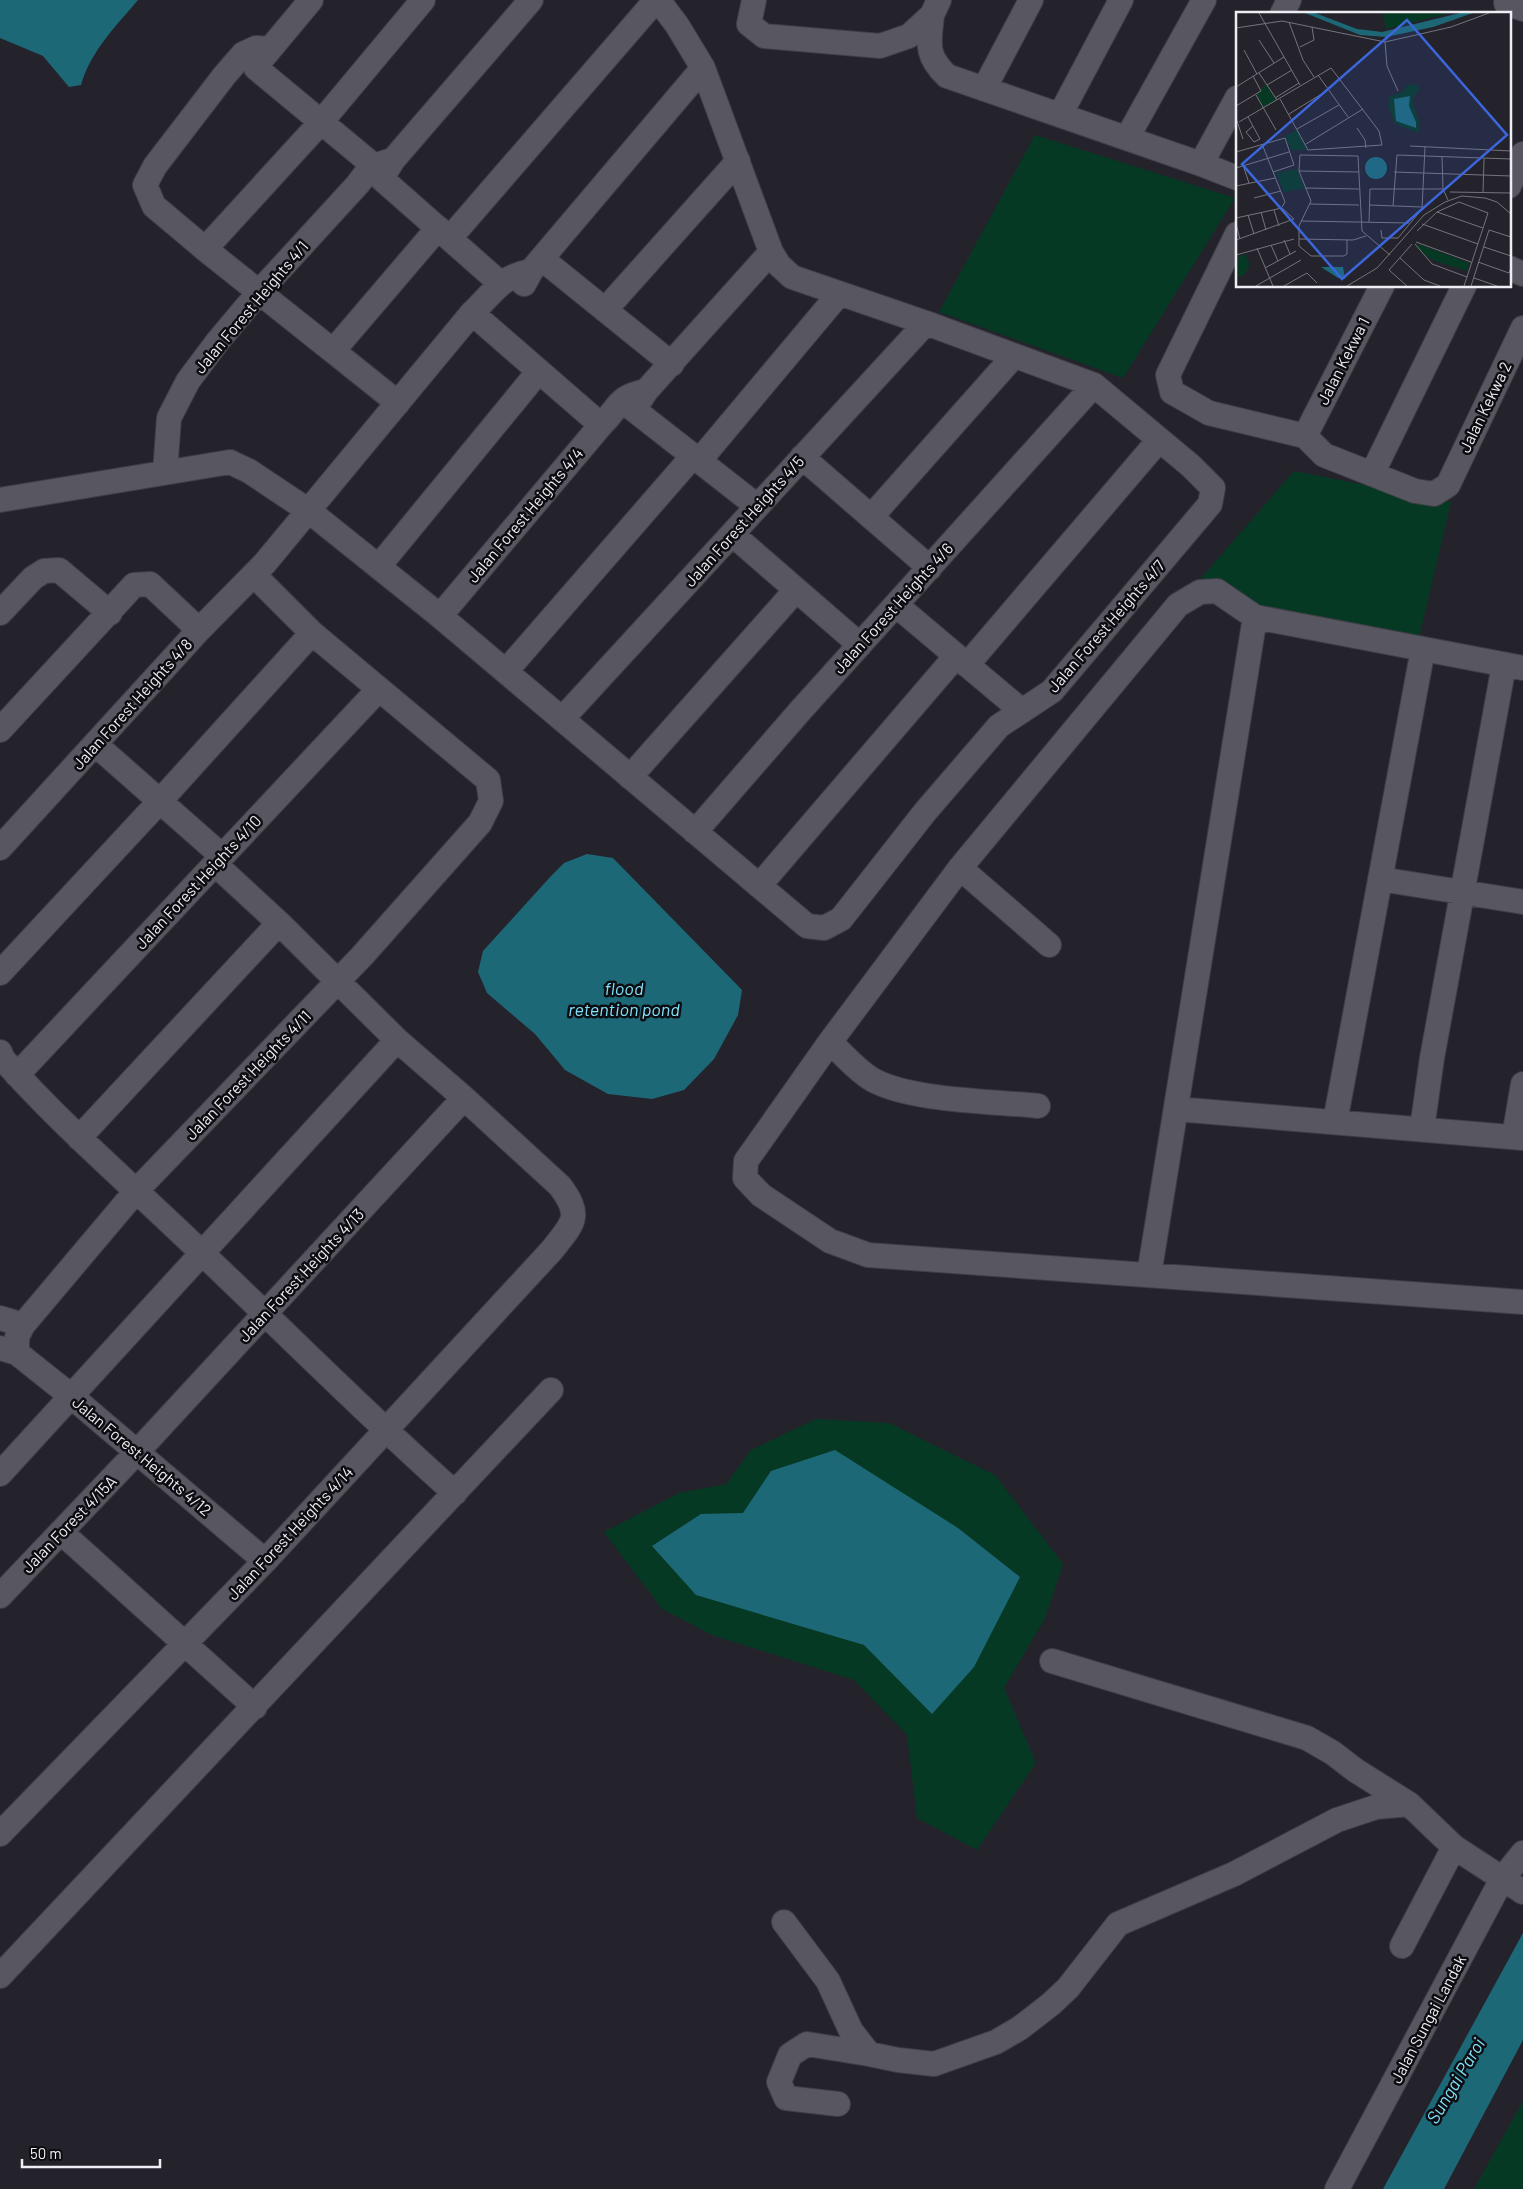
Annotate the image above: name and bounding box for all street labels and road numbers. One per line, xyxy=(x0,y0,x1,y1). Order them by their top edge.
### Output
street label: Jalan Forest Heights 4/1 xyxy=(190,237,312,377)
street label: Jalan Kekwa 1 xyxy=(1312,314,1373,408)
street label: Jalan Kekwa 2 xyxy=(1454,358,1515,455)
street label: Jalan Forest Heights 4/4 xyxy=(463,443,587,586)
street label: Jalan Forest Heights 4/5 xyxy=(680,451,807,590)
street label: Jalan Forest Heights 4/6 xyxy=(829,538,956,677)
street label: Jalan Forest Heights 4/7 xyxy=(1043,555,1168,696)
street label: Jalan Forest Heights 4/8 xyxy=(68,634,195,773)
street label: Jalan Forest Heights 4/10 xyxy=(131,811,265,952)
street label: Jalan Forest Heights 4/11 xyxy=(181,1006,314,1143)
street label: Jalan Forest Heights 4/13 xyxy=(234,1204,367,1345)
street label: Jalan Forest Heights 4/12 xyxy=(69,1392,216,1519)
street label: Jalan Forest Heights 4/14 xyxy=(223,1462,356,1603)
street label: Jalan Forest 4/15A xyxy=(17,1471,120,1576)
street label: Jalan Sungai Landak xyxy=(1386,1951,1469,2086)

